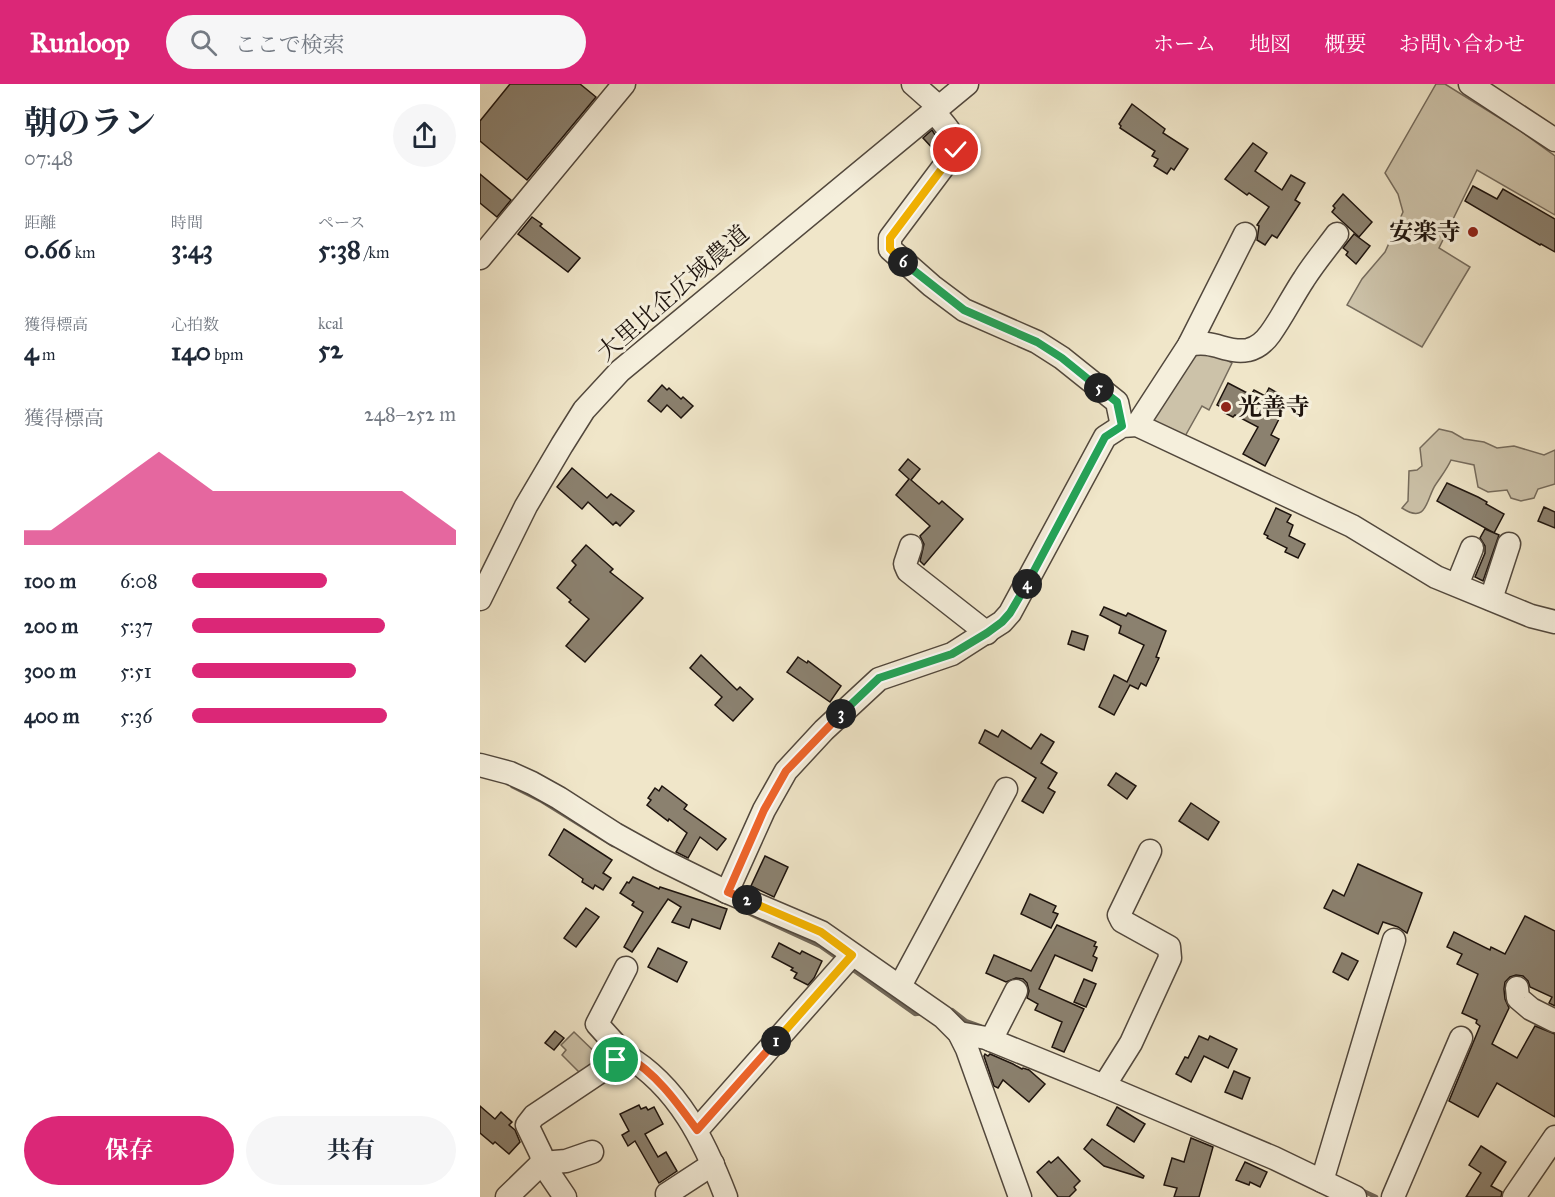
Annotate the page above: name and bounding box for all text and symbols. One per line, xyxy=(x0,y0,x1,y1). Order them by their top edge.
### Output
search box xyxy=(166,15,586,69)
text: Runloop xyxy=(30,25,130,60)
icon: search xyxy=(187,26,220,59)
text: ここで検索 xyxy=(235,31,345,58)
text: ホーム xyxy=(1153,31,1216,57)
text: 地図 xyxy=(1249,31,1291,57)
text: 概要 xyxy=(1324,31,1366,57)
text: お問い合わせ xyxy=(1399,31,1525,57)
text: 朝のラン xyxy=(24,103,156,143)
button: share xyxy=(393,104,456,167)
pin xyxy=(930,124,981,175)
icon: check xyxy=(939,133,972,166)
text: 07:48 xyxy=(24,146,73,170)
text: 距離 xyxy=(24,213,56,232)
text: 時間 xyxy=(171,213,203,232)
text: ペース xyxy=(318,213,365,232)
place label: 安楽寺 xyxy=(1389,217,1461,247)
street label: 大里比企広域農道 xyxy=(591,219,755,367)
marker: 安楽寺 xyxy=(1466,225,1480,239)
text: 0.66 xyxy=(24,233,71,265)
text: 3:43 xyxy=(171,233,213,265)
text: 5:38 xyxy=(318,233,361,265)
text: km xyxy=(71,243,96,262)
text: /km xyxy=(361,243,389,262)
pin: 6 xyxy=(888,247,918,277)
text: 6 xyxy=(899,252,907,271)
text: kcal xyxy=(318,314,343,333)
text: 獲得標高 xyxy=(24,315,88,334)
text: 心拍数 xyxy=(171,315,219,334)
text: 52 xyxy=(318,333,343,365)
text: 4 xyxy=(24,335,39,367)
text: 140 xyxy=(171,335,211,367)
text: m xyxy=(39,345,55,364)
text: bpm xyxy=(211,345,244,364)
pin: 5 xyxy=(1084,373,1114,403)
text: 5 xyxy=(1095,378,1103,397)
place label: 光善寺 xyxy=(1238,392,1310,422)
marker: 光善寺 xyxy=(1219,400,1233,414)
text: 248–252 m xyxy=(364,402,456,426)
text: 獲得標高 xyxy=(24,406,104,430)
text: 100 m xyxy=(24,569,76,593)
text: 6:08 xyxy=(120,569,158,593)
pin: 4 xyxy=(1012,569,1042,599)
text: 4 xyxy=(1023,574,1031,593)
text: 200 m xyxy=(24,614,78,638)
text: 5:37 xyxy=(120,614,153,638)
text: 300 m xyxy=(24,659,76,683)
text: 5:51 xyxy=(120,659,152,683)
pin: 3 xyxy=(826,699,856,729)
text: 400 m xyxy=(24,704,80,728)
text: 5:36 xyxy=(120,704,153,728)
text: 3 xyxy=(838,704,844,723)
pin: 2 xyxy=(732,885,762,915)
text: 2 xyxy=(743,890,751,909)
pin: 1 xyxy=(761,1026,791,1056)
text: 1 xyxy=(773,1031,779,1050)
pin xyxy=(590,1034,641,1085)
icon: arrive xyxy=(599,1043,632,1076)
button: 保存 xyxy=(24,1116,234,1185)
button: 共有 xyxy=(246,1116,456,1185)

